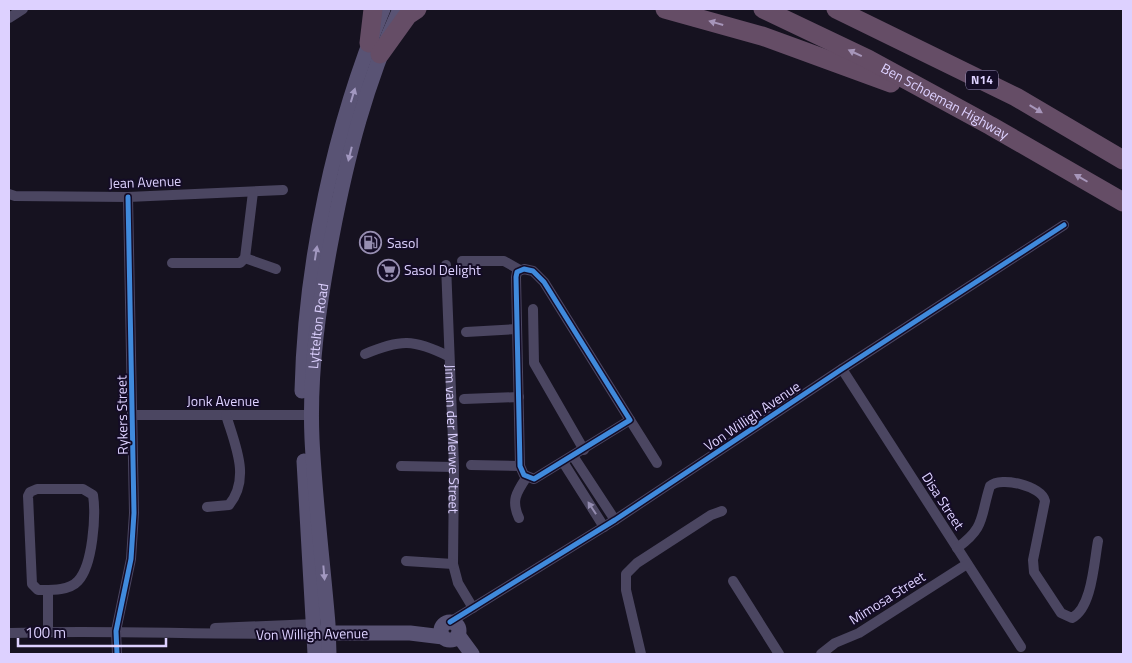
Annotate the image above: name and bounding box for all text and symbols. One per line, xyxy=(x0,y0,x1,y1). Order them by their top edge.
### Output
one-way arrow xyxy=(708,18,723,26)
one-way arrow xyxy=(848,49,862,57)
street label: Ben Schoeman Highway xyxy=(877,57,1013,144)
road number: N14 xyxy=(966,70,998,90)
one-way arrow xyxy=(349,87,357,102)
one-way arrow xyxy=(1029,105,1044,113)
one-way arrow xyxy=(346,146,354,161)
street label: Jean Avenue xyxy=(108,170,182,193)
one-way arrow xyxy=(1074,174,1088,182)
fuel station icon: Sasol xyxy=(359,231,383,255)
place label: Sasol xyxy=(387,232,419,253)
one-way arrow xyxy=(313,244,321,260)
supermarket icon: Sasol Delight xyxy=(376,258,400,282)
place label: Sasol Delight xyxy=(404,259,481,280)
street label: Lyttelton Road xyxy=(302,282,333,370)
street label: Jim van der Merwe Street xyxy=(440,364,465,514)
street label: Rykers Street xyxy=(110,375,133,455)
street label: Von Willigh Avenue xyxy=(699,375,804,456)
street label: Jonk Avenue xyxy=(187,390,259,411)
street label: Disa Street xyxy=(917,468,970,534)
one-way arrow xyxy=(587,502,597,515)
one-way arrow xyxy=(320,565,328,581)
street label: Mimosa Street xyxy=(844,566,929,629)
scale bar xyxy=(18,616,165,648)
text: 100 m xyxy=(25,621,66,644)
street label: Von Willigh Avenue xyxy=(256,622,368,645)

